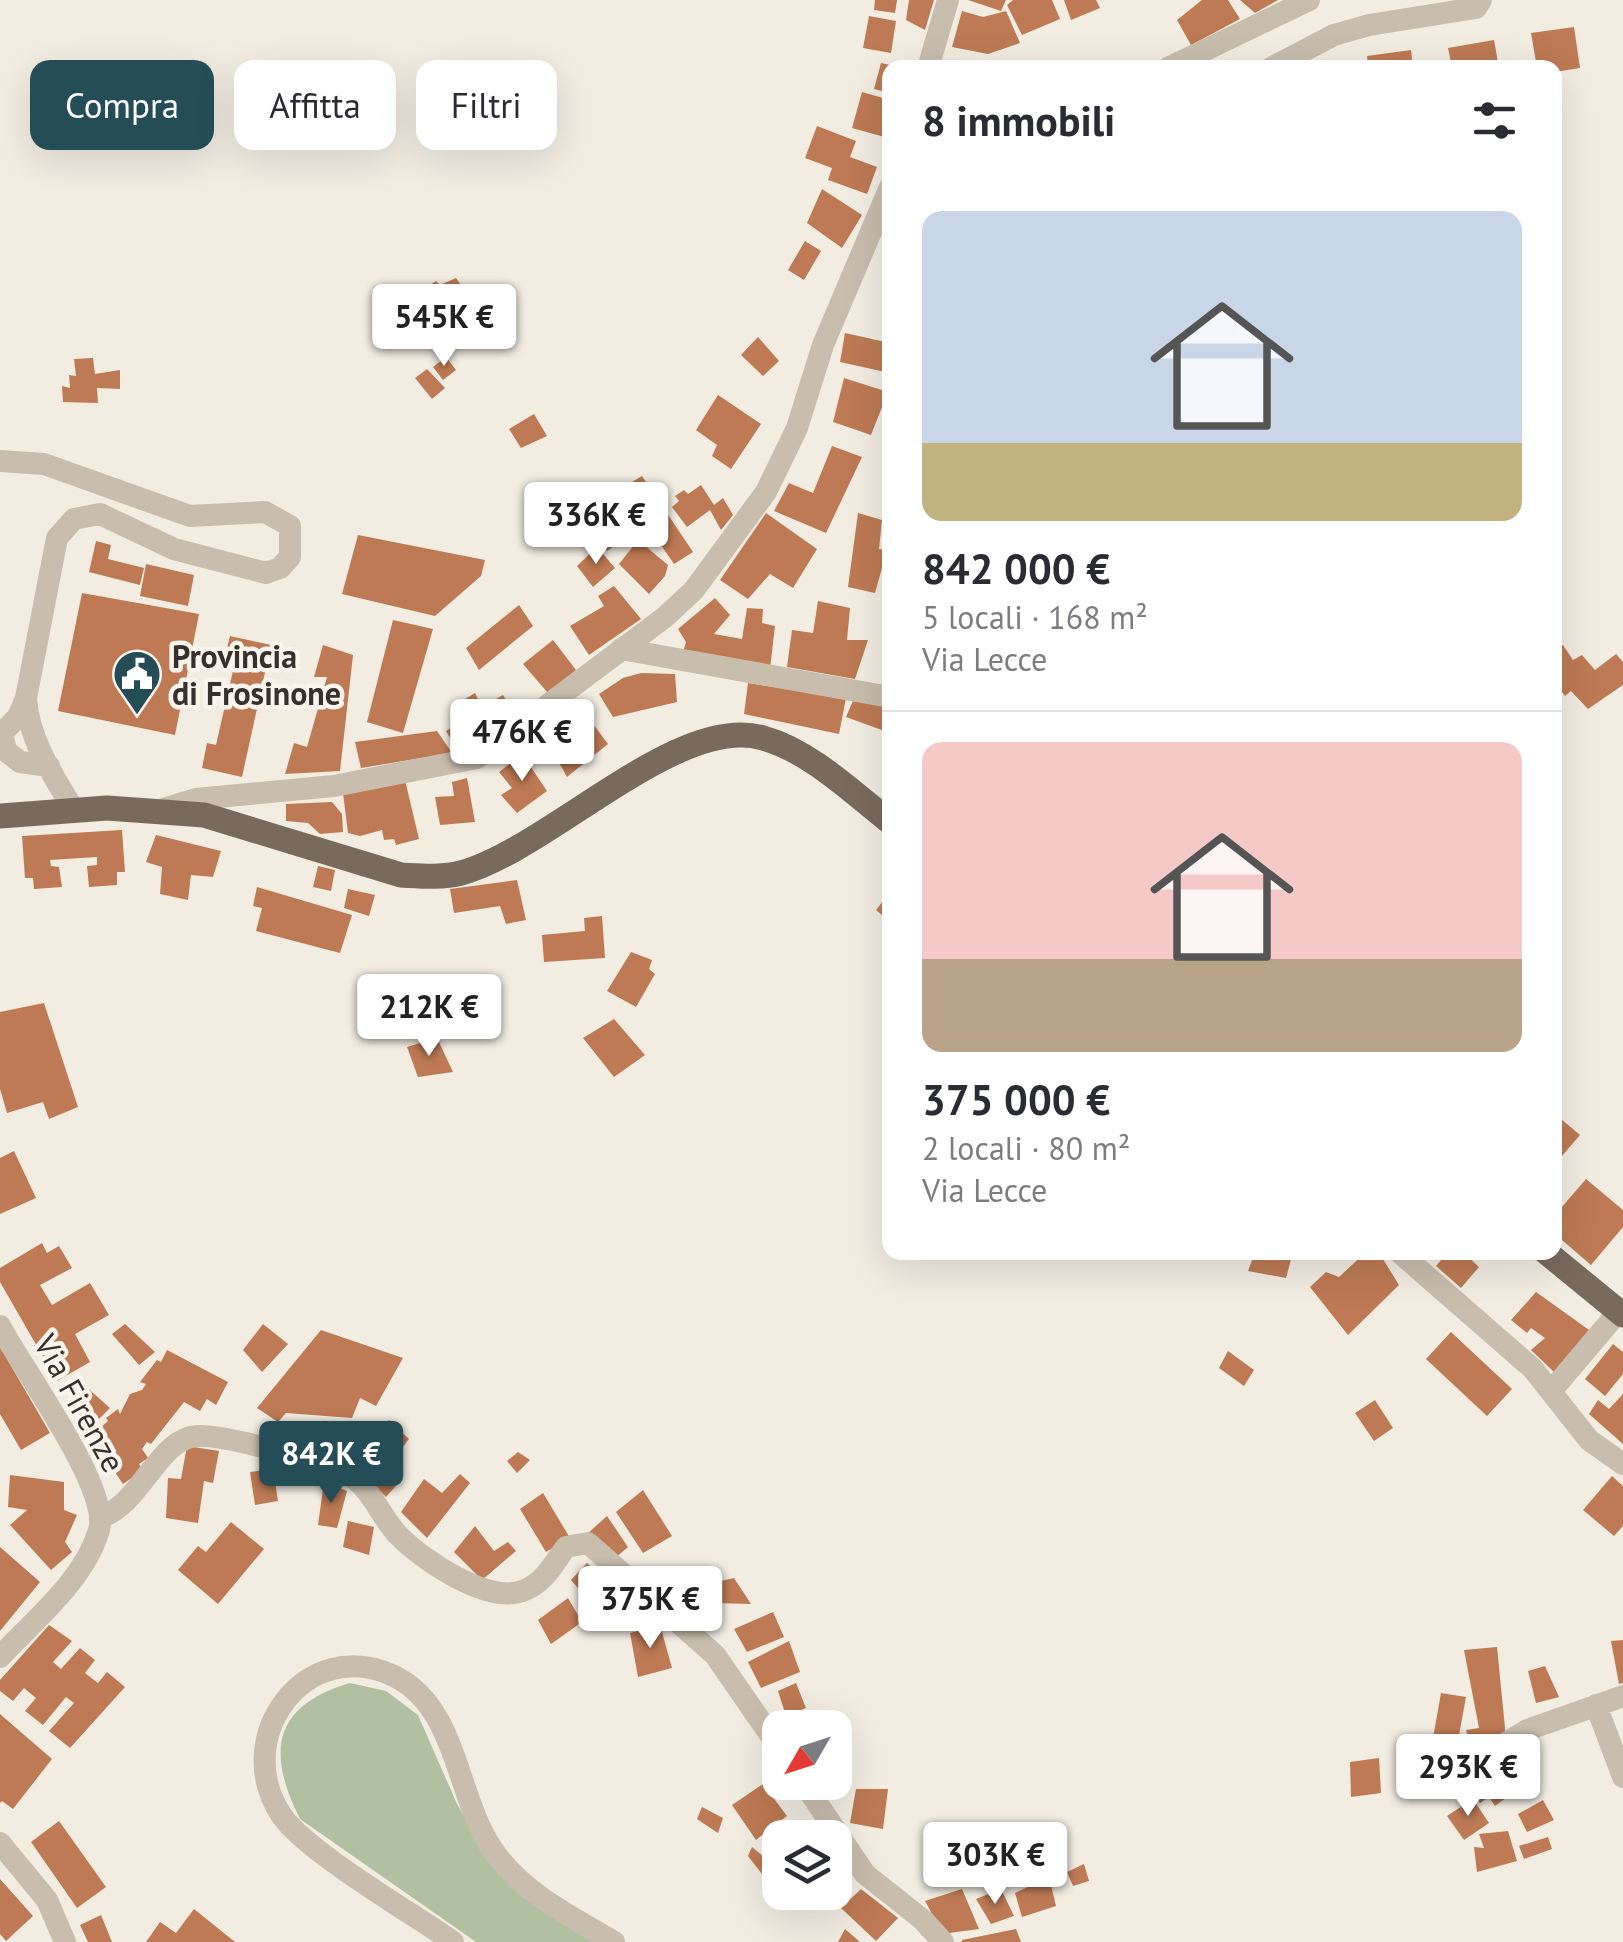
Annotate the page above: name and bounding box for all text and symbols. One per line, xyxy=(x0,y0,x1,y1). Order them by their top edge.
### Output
chip: Compra xyxy=(30,60,214,150)
chip: Affitta xyxy=(234,60,396,150)
chip: Filtri xyxy=(416,60,557,150)
text: 8 immobili xyxy=(922,93,1115,148)
icon: filters xyxy=(1467,93,1522,148)
icon: home xyxy=(1132,276,1312,456)
pin: 545K € xyxy=(363,284,525,369)
text: 545K € xyxy=(394,295,494,337)
pin: 336K € xyxy=(515,482,677,567)
text: 336K € xyxy=(546,493,646,535)
text: 842 000 € xyxy=(922,541,1110,596)
text: 5 locali · 168 m² xyxy=(922,596,1148,638)
place label: Provincia di Frosinone xyxy=(172,635,341,714)
text: Via Lecce xyxy=(922,638,1047,680)
public building icon: Provincia di Frosinone xyxy=(111,648,163,716)
pin: 476K € xyxy=(441,699,603,784)
text: 476K € xyxy=(472,710,572,752)
icon: home xyxy=(1132,807,1312,987)
pin: 212K € xyxy=(348,974,510,1059)
text: 212K € xyxy=(379,985,479,1027)
text: 375 000 € xyxy=(922,1072,1110,1127)
text: 2 locali · 80 m² xyxy=(922,1127,1130,1169)
text: Via Lecce xyxy=(922,1169,1047,1211)
street label: Via Firenze xyxy=(25,1326,135,1479)
pin: 842K € xyxy=(250,1421,412,1506)
text: 842K € xyxy=(281,1432,381,1474)
pin: 375K € xyxy=(569,1566,731,1651)
text: 375K € xyxy=(600,1577,700,1619)
north arrow xyxy=(762,1710,852,1800)
map controls xyxy=(762,1710,852,1910)
pin: 293K € xyxy=(1387,1734,1549,1819)
text: 293K € xyxy=(1418,1745,1518,1787)
button: layers xyxy=(762,1820,852,1910)
pin: 303K € xyxy=(914,1822,1076,1907)
text: 303K € xyxy=(945,1833,1045,1875)

